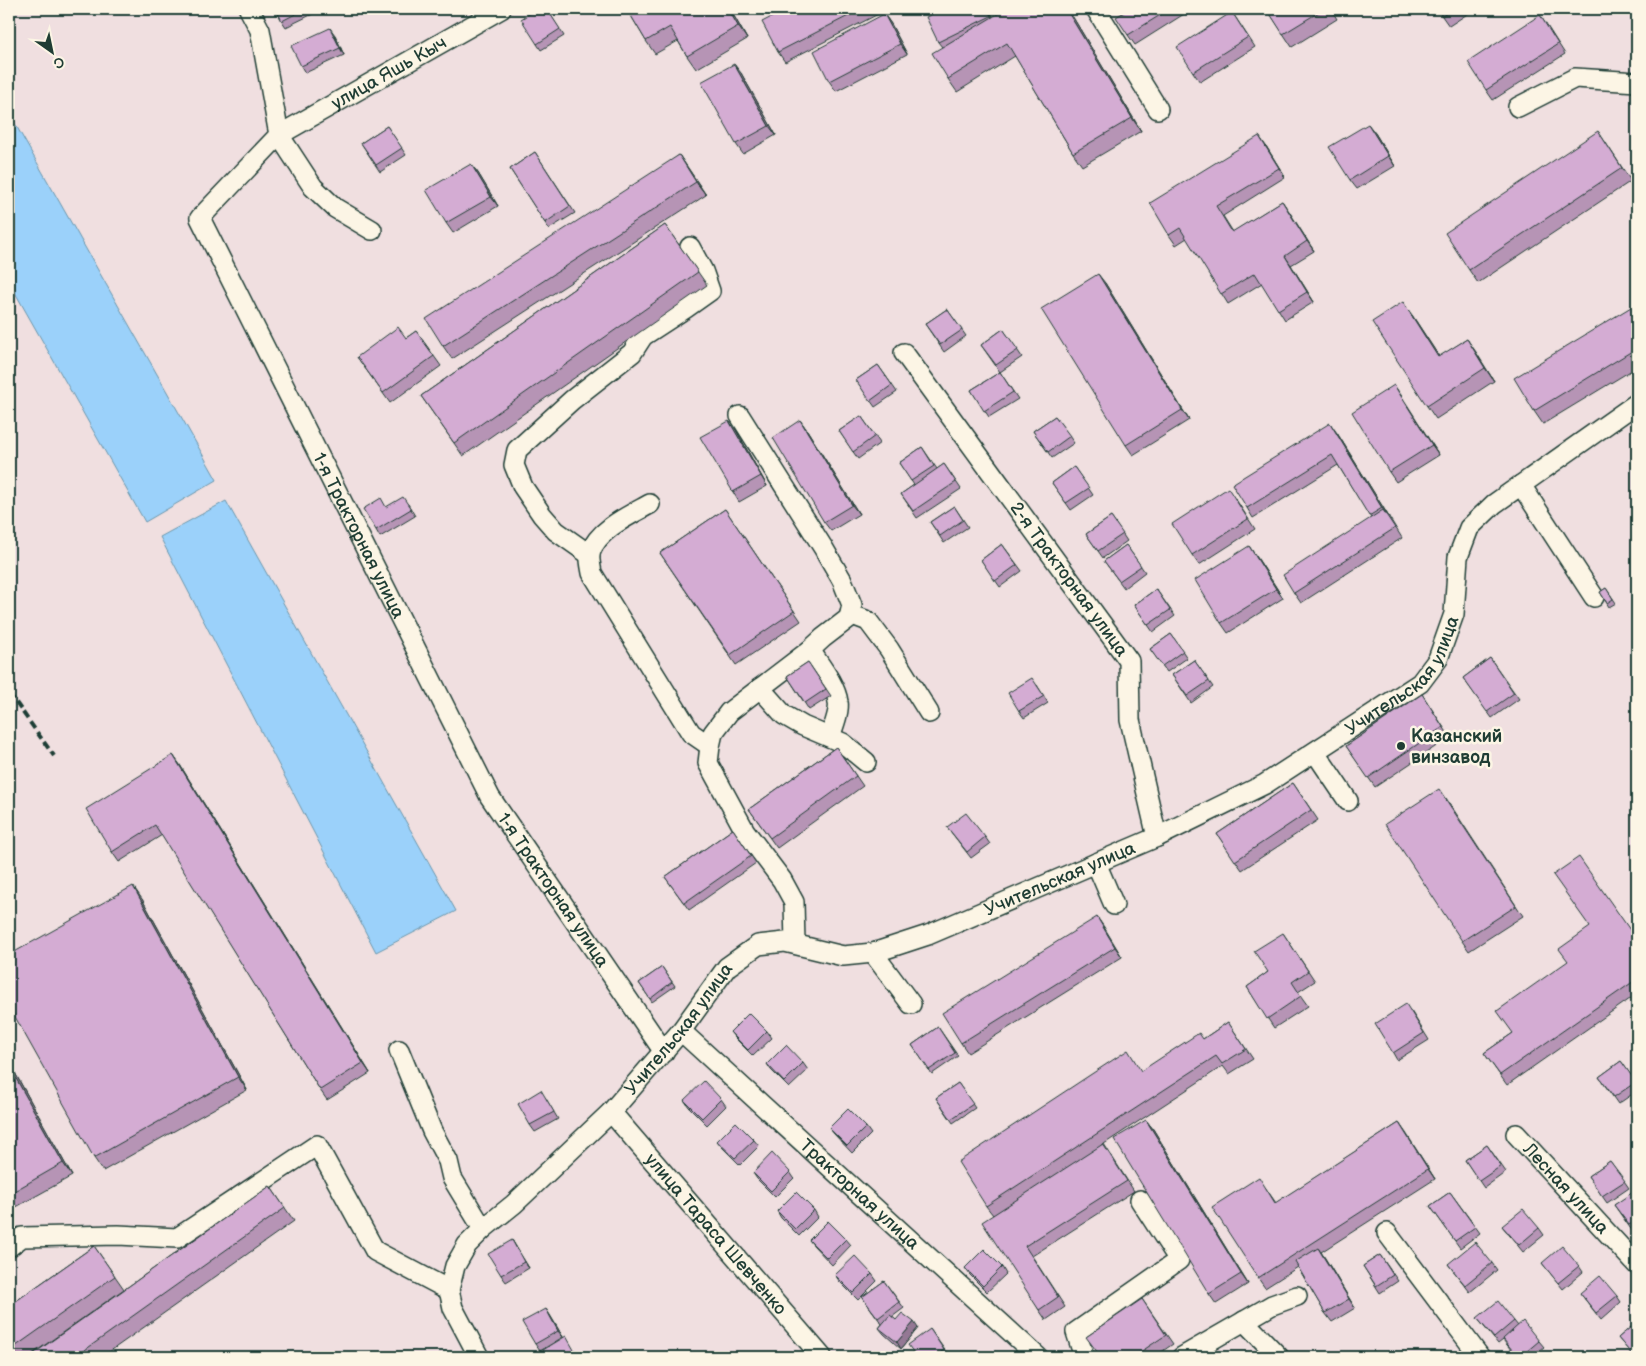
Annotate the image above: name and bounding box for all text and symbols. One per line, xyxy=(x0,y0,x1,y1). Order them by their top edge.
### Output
north arrow xyxy=(28,28,78,78)
street label: улица Яшь Кыч xyxy=(328,32,450,114)
text: С xyxy=(50,53,68,72)
street label: 1-я Тракторная улица xyxy=(309,449,409,622)
street label: 2-я Тракторная улица xyxy=(1006,498,1133,661)
street label: Учительская улица xyxy=(1341,613,1463,739)
place label: Казанский винзавод xyxy=(1411,726,1502,768)
marker: Казанский винзавод xyxy=(1395,740,1407,752)
street label: 1-я Тракторная улица xyxy=(493,809,614,971)
street label: Учительская улица xyxy=(981,837,1139,920)
street label: Учительская улица xyxy=(620,959,737,1099)
street label: Тракторная улица xyxy=(796,1135,924,1254)
street label: Лесная улица xyxy=(1519,1138,1613,1238)
street label: улица Тараса Шевченко xyxy=(641,1149,791,1319)

